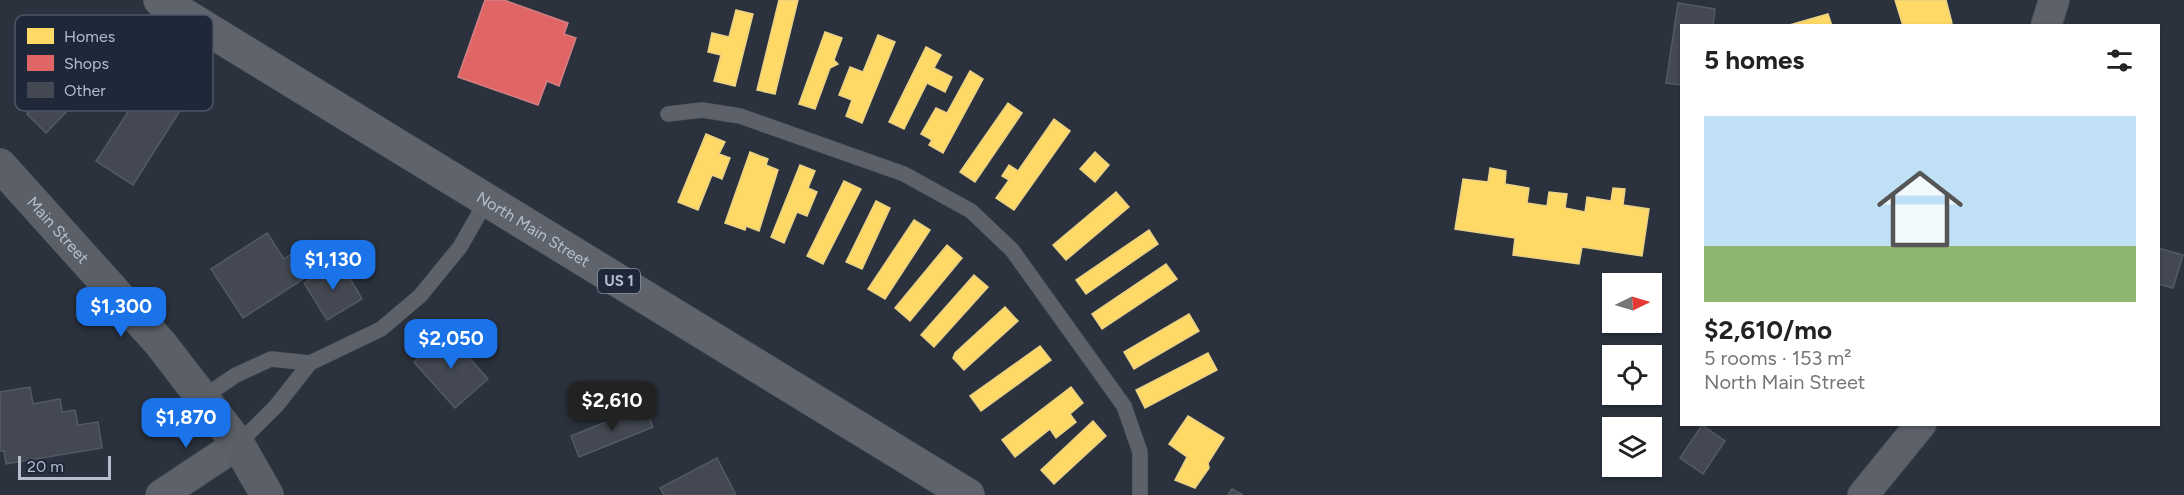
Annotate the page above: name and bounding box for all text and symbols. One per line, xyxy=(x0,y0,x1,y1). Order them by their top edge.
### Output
legend xyxy=(15,15,213,111)
text: Homes xyxy=(64,27,115,46)
text: 5 homes xyxy=(1704,44,1804,76)
icon: filters xyxy=(2103,44,2136,77)
text: Shops xyxy=(64,54,109,73)
text: Other xyxy=(64,81,106,100)
icon: home xyxy=(1866,155,1974,263)
street label: North Main Street xyxy=(473,187,594,271)
street label: Main Street xyxy=(23,192,93,267)
pin: $1,130 xyxy=(284,240,382,291)
text: $1,130 xyxy=(304,247,362,271)
road number: US 1 xyxy=(598,269,640,293)
north arrow xyxy=(1602,273,1662,333)
map controls xyxy=(1602,273,1662,477)
pin: $1,300 xyxy=(72,287,170,338)
text: $1,300 xyxy=(90,294,152,318)
text: $2,610/mo xyxy=(1704,314,1832,346)
pin: $2,050 xyxy=(402,319,500,370)
text: $2,050 xyxy=(418,326,484,350)
button: locate xyxy=(1602,345,1662,405)
text: 5 rooms · 153 m² xyxy=(1704,346,1852,370)
text: North Main Street xyxy=(1704,370,1865,394)
pin: $2,610 xyxy=(563,381,661,432)
text: $2,610 xyxy=(582,388,642,412)
pin: $1,870 xyxy=(137,398,235,449)
text: $1,870 xyxy=(156,405,216,429)
button: layers xyxy=(1602,417,1662,477)
scale bar xyxy=(18,453,111,480)
text: 20 m xyxy=(27,457,64,476)

